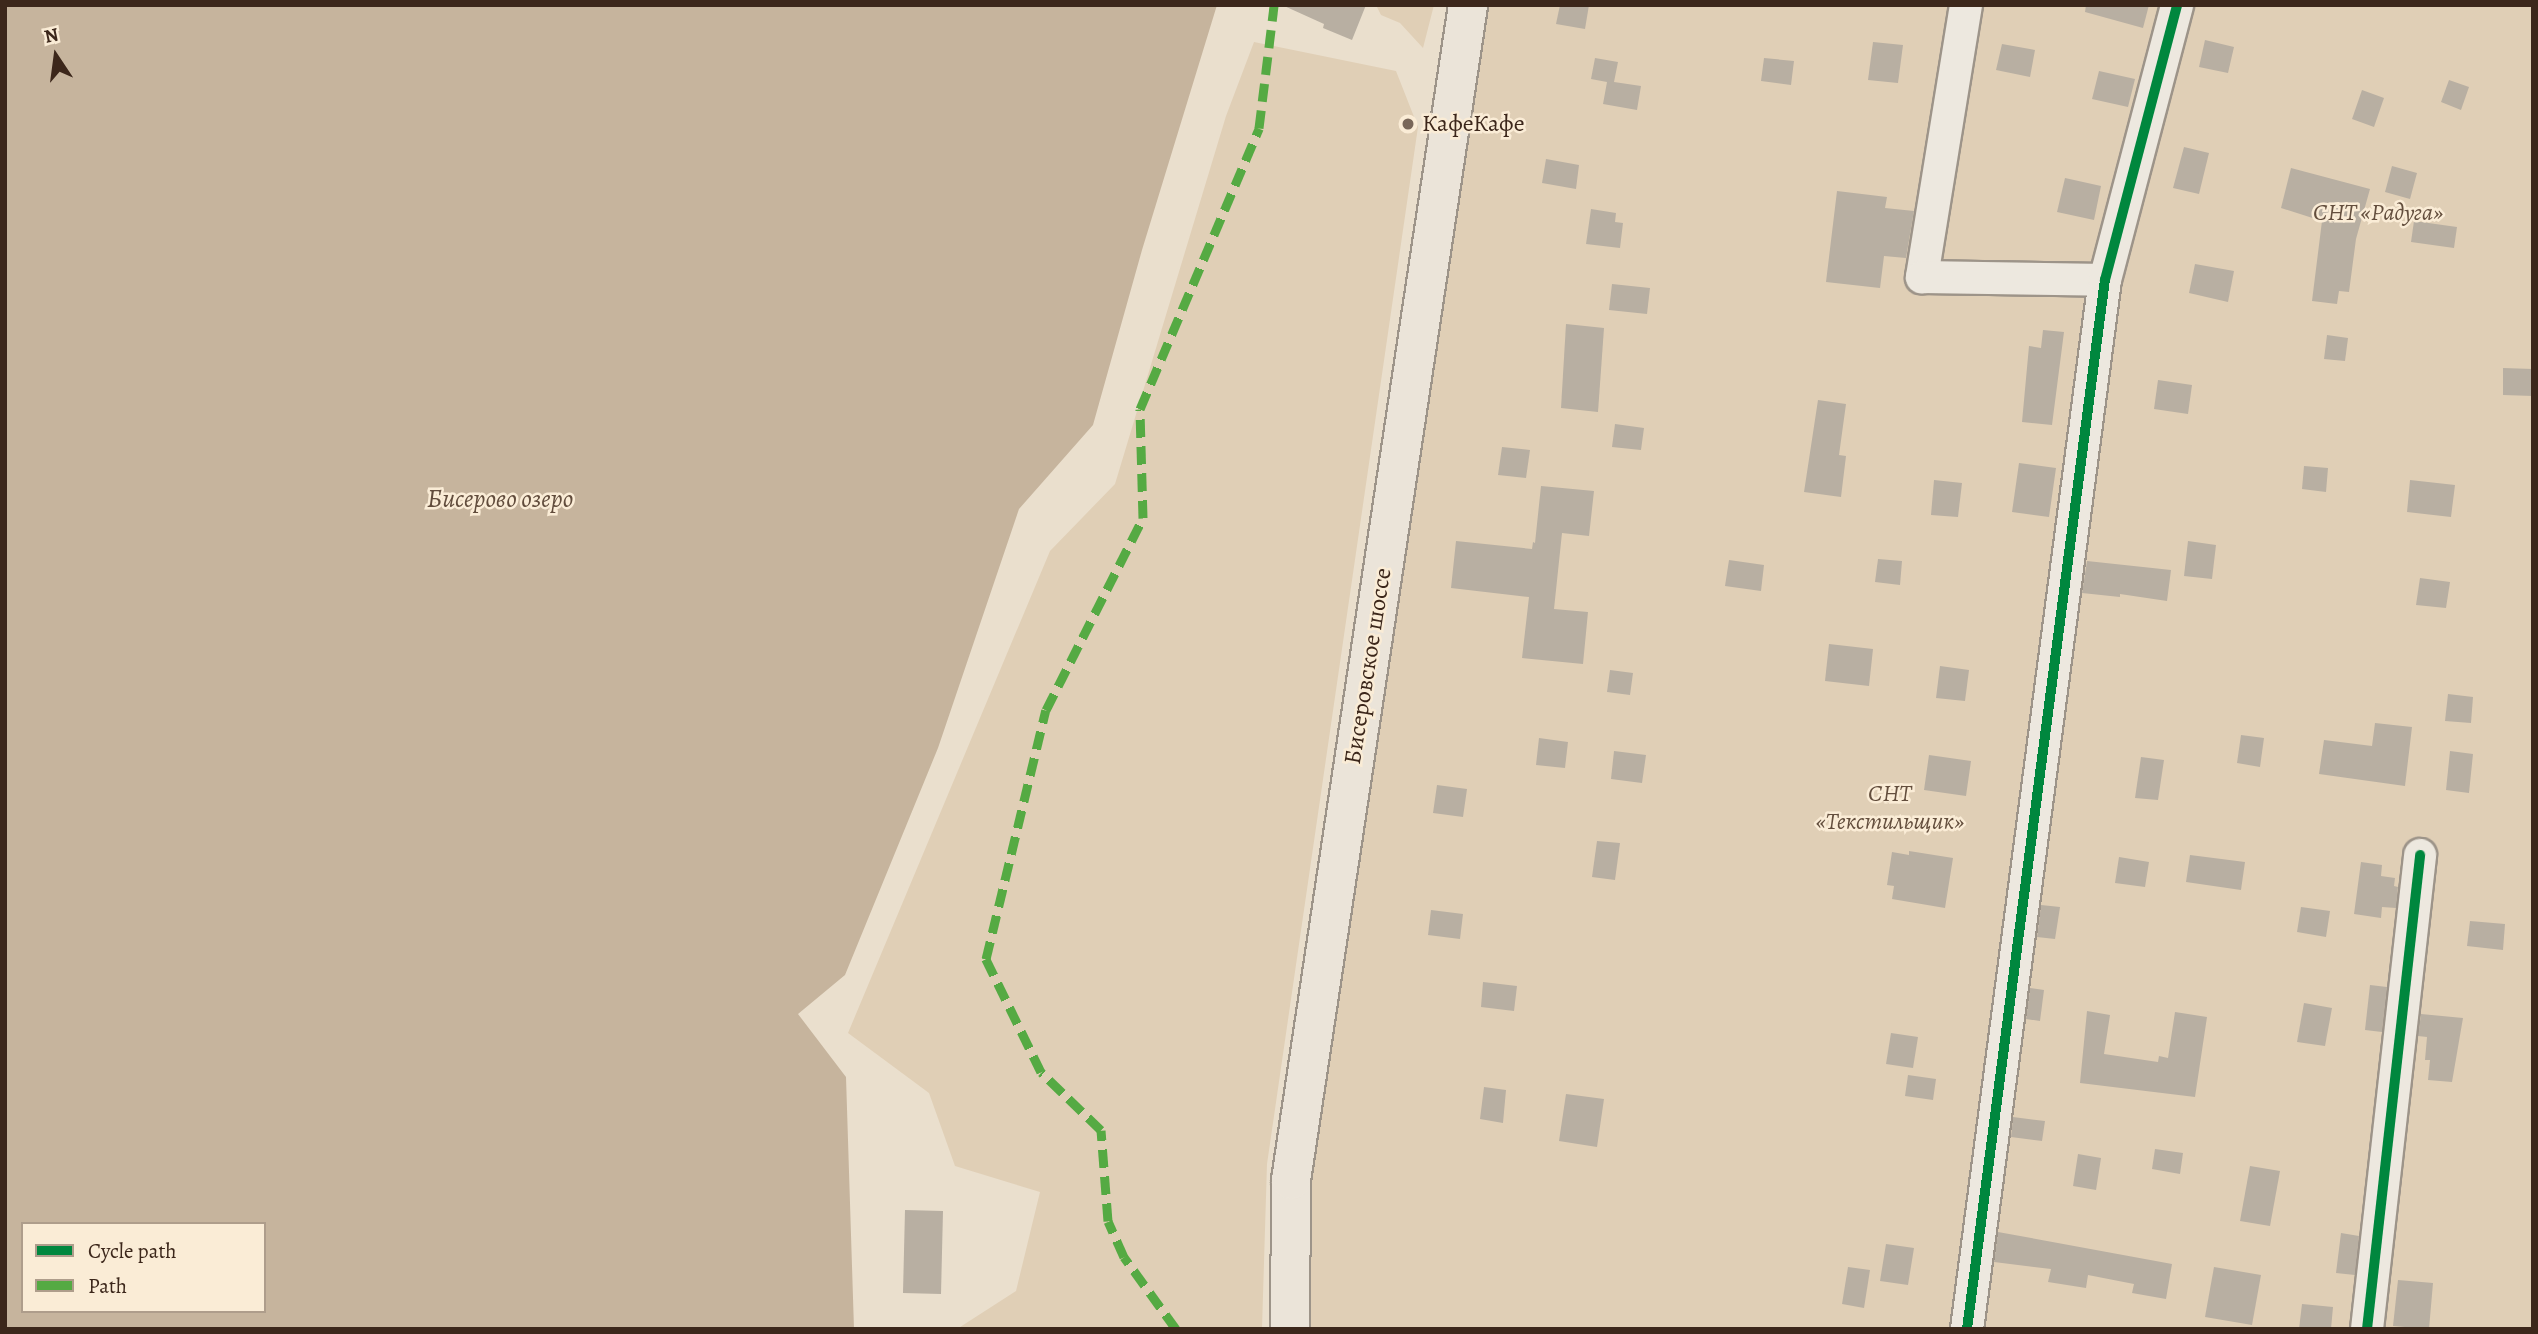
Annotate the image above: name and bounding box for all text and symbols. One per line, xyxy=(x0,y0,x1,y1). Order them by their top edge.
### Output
north arrow xyxy=(21,21,91,91)
text: N xyxy=(42,21,61,50)
place label: КафеКафе xyxy=(1422,110,1525,138)
marker: КафеКафе xyxy=(1400,116,1416,132)
park label: СНТ «Радуга» xyxy=(2313,199,2443,227)
water label: Бисерово озеро xyxy=(427,483,573,515)
street label: Бисеровское шоссе xyxy=(1338,566,1398,766)
park label: СНТ «Текстильщик» xyxy=(1816,780,1964,836)
legend xyxy=(21,1222,266,1313)
text: Cycle path xyxy=(88,1237,177,1265)
text: Path xyxy=(88,1272,127,1300)

